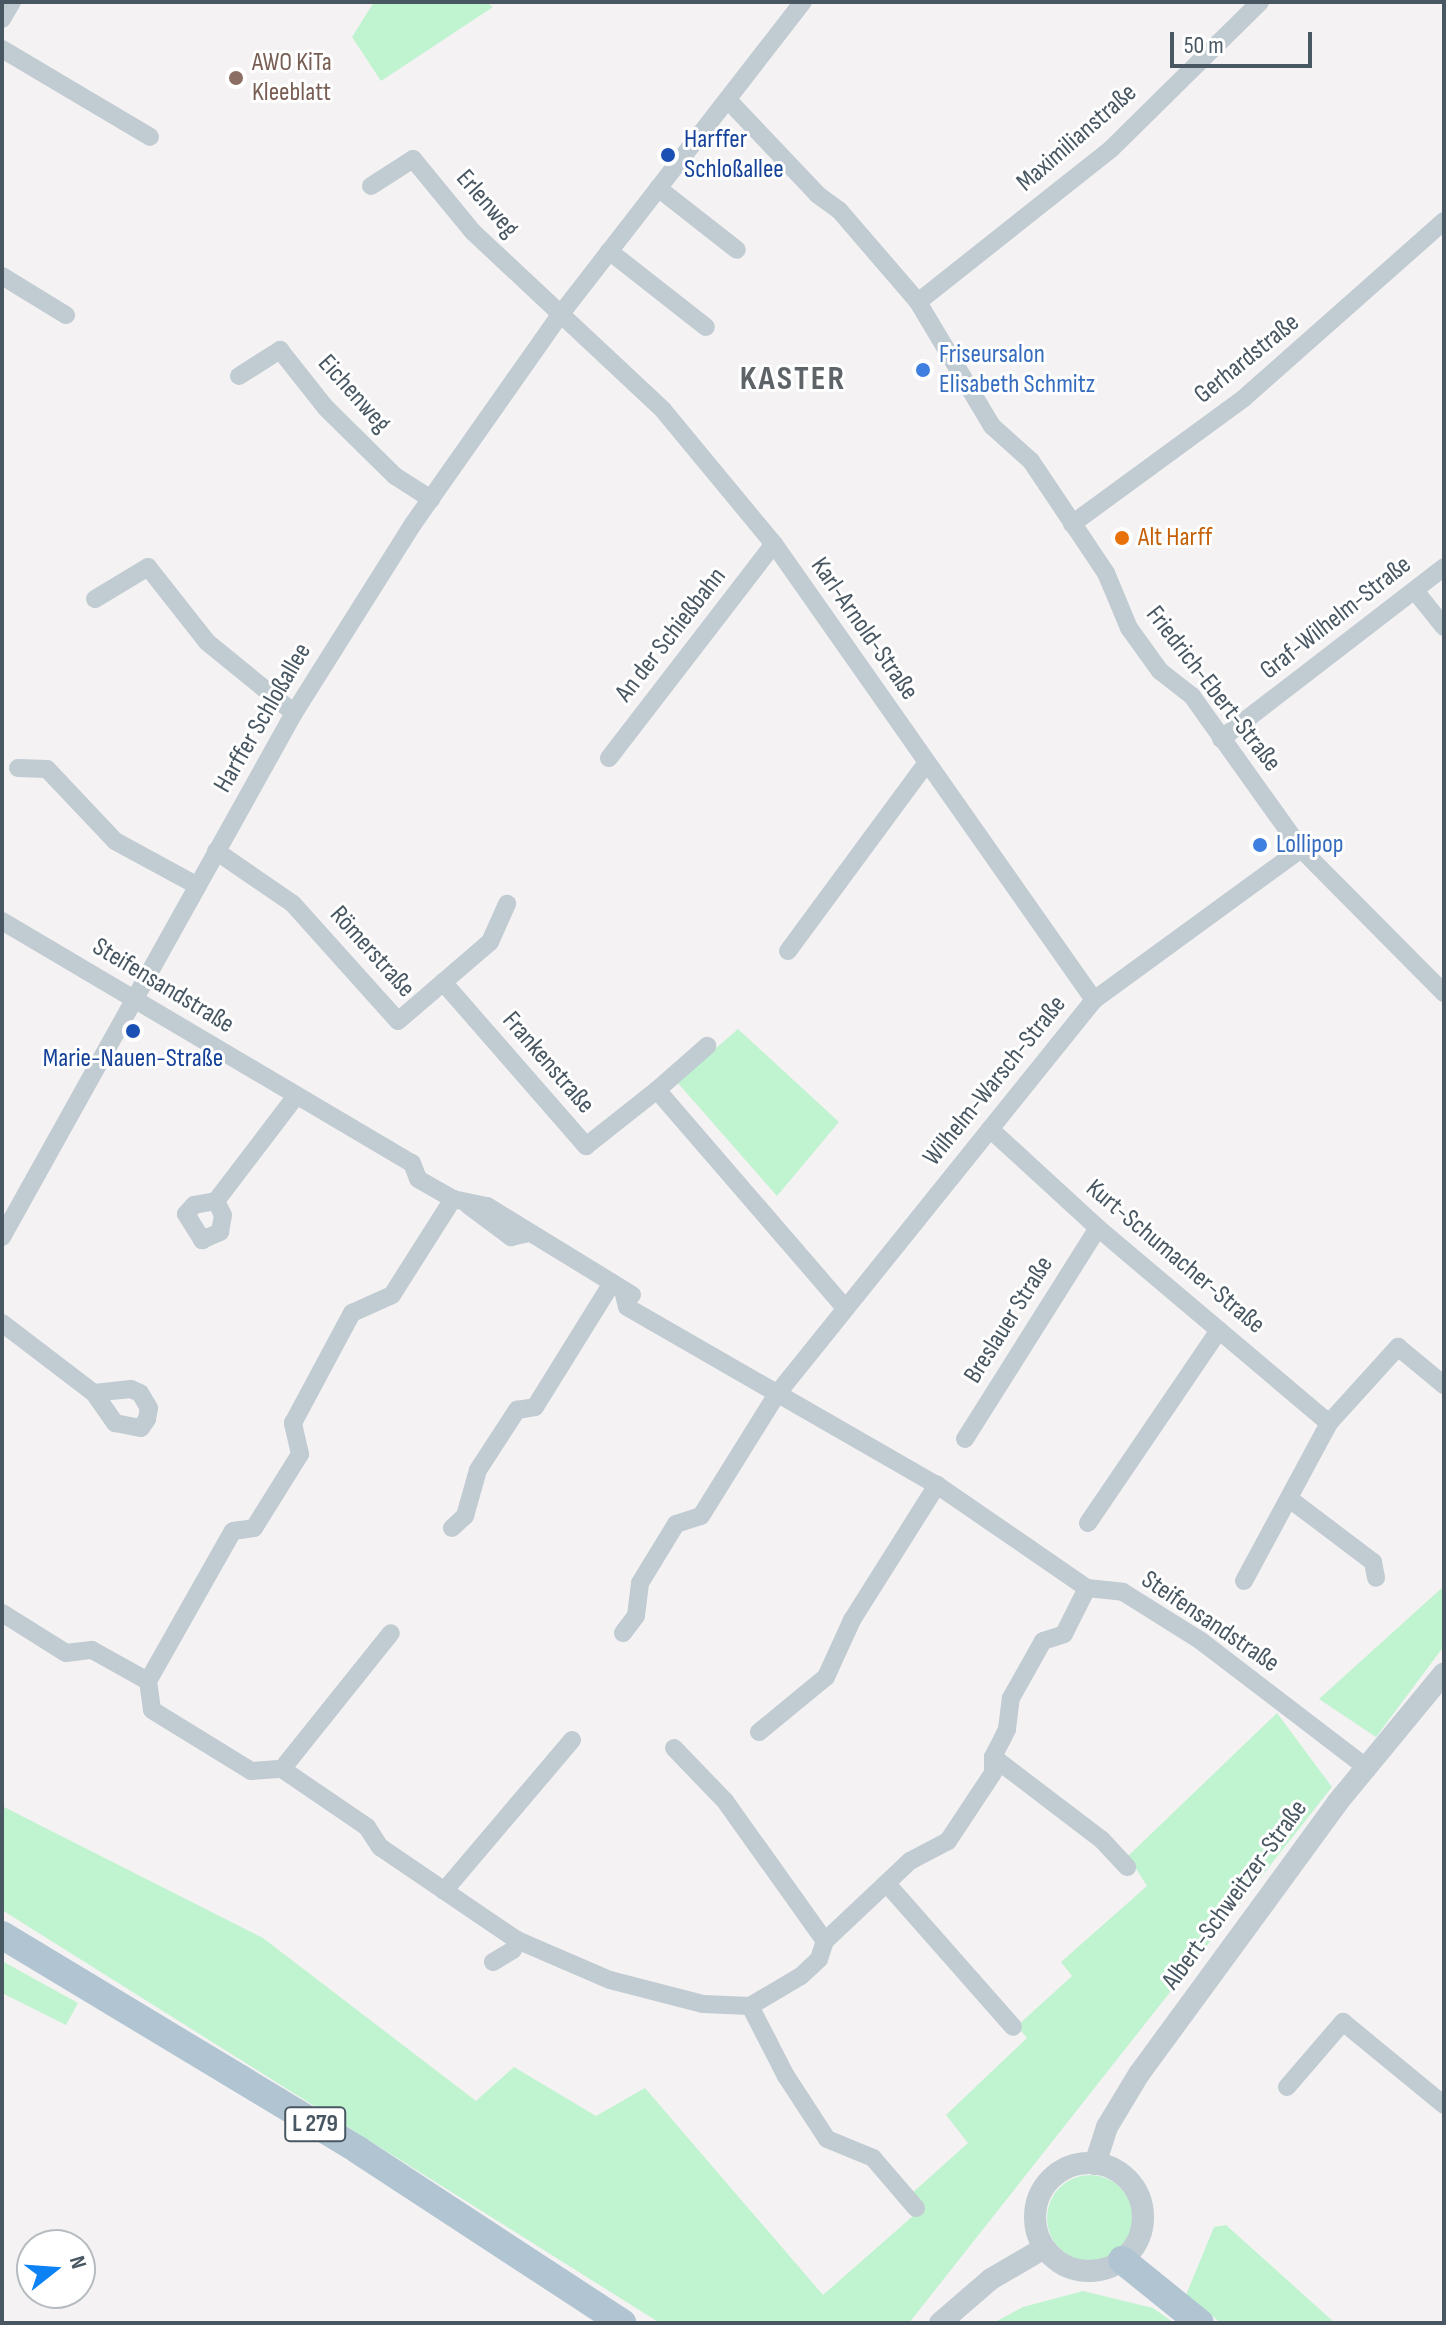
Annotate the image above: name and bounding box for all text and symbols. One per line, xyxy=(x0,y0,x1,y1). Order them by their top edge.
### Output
scale bar xyxy=(1174,16,1316,66)
text: 50 m xyxy=(1184,31,1224,60)
place label: AWO KiTa Kleeblatt xyxy=(252,47,332,108)
marker: AWO KiTa Kleeblatt xyxy=(227,69,245,87)
street label: Maximilianstraße xyxy=(1011,77,1143,199)
place label: Harffer Schloßallee xyxy=(684,124,784,186)
marker: Harffer Schloßallee xyxy=(659,146,677,164)
street label: Erlenweg xyxy=(449,164,525,244)
street label: Gerhardstraße xyxy=(1188,307,1306,411)
place label: Friseursalon Elisabeth Schmitz xyxy=(939,339,1095,400)
street label: Eichenweg xyxy=(311,349,397,439)
district label: KASTER xyxy=(740,359,846,399)
marker: Friseursalon Elisabeth Schmitz xyxy=(914,361,932,379)
place label: Alt Harff xyxy=(1138,522,1212,554)
marker: Alt Harff xyxy=(1113,529,1131,547)
street label: Graf-Wilhelm-Straße xyxy=(1254,549,1418,687)
street label: Karl-Arnold-Straße xyxy=(803,552,925,706)
street label: An der Schießbahn xyxy=(609,562,733,708)
street label: Friedrich-Ebert-Straße xyxy=(1139,600,1287,778)
street label: Harffer Schloßallee xyxy=(208,638,318,798)
place label: Lollipop xyxy=(1276,829,1343,861)
marker: Lollipop xyxy=(1251,836,1269,854)
street label: Römerstraße xyxy=(323,900,421,1004)
street label: Steifensandstraße xyxy=(87,932,239,1040)
street label: Wilhelm-Warsch-Straße xyxy=(917,990,1073,1172)
street label: Frankenstraße xyxy=(495,1006,601,1120)
marker: Marie-Nauen-Straße xyxy=(124,1022,142,1040)
place label: Marie-Nauen-Straße xyxy=(43,1043,223,1075)
street label: Kurt-Schumacher-Straße xyxy=(1079,1173,1271,1341)
street label: Breslauer Straße xyxy=(958,1251,1060,1389)
street label: Steifensandstraße xyxy=(1135,1564,1285,1680)
street label: Albert-Schweitzer-Straße xyxy=(1156,1794,1314,1996)
road number: L 279 xyxy=(283,2104,347,2144)
north arrow xyxy=(16,2229,96,2309)
text: N xyxy=(63,2253,92,2272)

